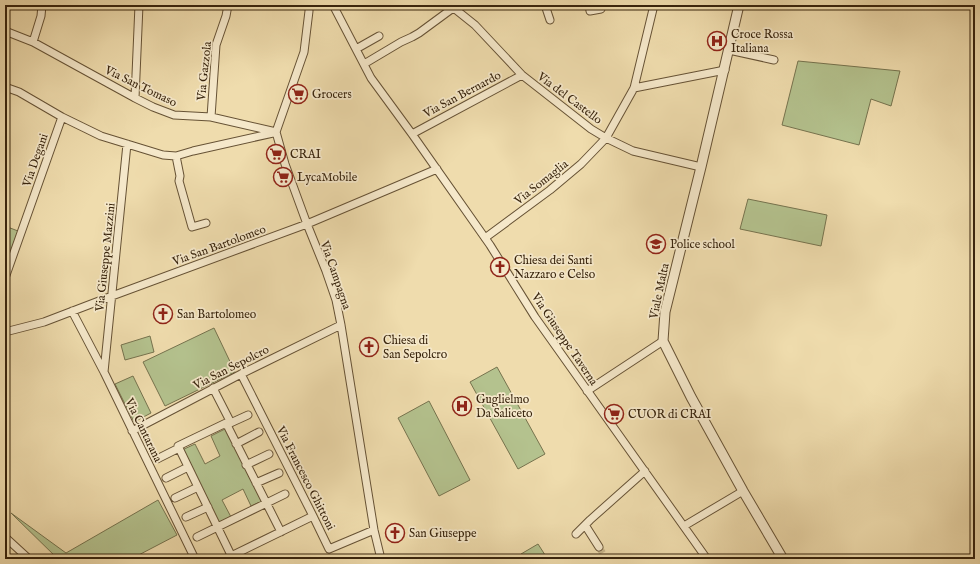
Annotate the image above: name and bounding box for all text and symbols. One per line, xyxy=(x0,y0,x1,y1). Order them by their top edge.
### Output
place label: Croce Rossa Italiana xyxy=(731,27,794,56)
hospital icon: Croce Rossa Italiana xyxy=(706,30,728,52)
street label: Via Gazzola xyxy=(194,40,215,102)
street label: Via San Tomaso xyxy=(101,62,180,111)
street label: Via San Bernardo xyxy=(420,67,504,122)
street label: Via del Castello xyxy=(534,69,605,128)
supermarket icon: Grocers xyxy=(287,83,309,105)
place label: Grocers xyxy=(312,87,352,102)
street label: Via Degani xyxy=(19,132,52,190)
supermarket icon: CRAI xyxy=(265,143,287,165)
place label: CRAI xyxy=(290,147,321,162)
street label: Via Somaglia xyxy=(511,156,572,209)
supermarket icon: LycaMobile xyxy=(272,166,294,188)
place label: LycaMobile xyxy=(297,170,358,185)
street label: Via Giuseppe Mazzini xyxy=(92,202,120,313)
street label: Via San Bartolomeo xyxy=(170,221,268,270)
school or university icon: Police school xyxy=(645,233,667,255)
place label: Police school xyxy=(670,237,735,252)
street label: Via Campagna xyxy=(315,238,355,313)
place label: Chiesa dei Santi Nazzaro e Celso xyxy=(514,253,596,282)
church icon: Chiesa dei Santi Nazzaro e Celso xyxy=(489,256,511,278)
street label: Viale Malta xyxy=(646,261,673,321)
street label: Via Giuseppe Taverna xyxy=(527,289,602,390)
church icon: San Bartolomeo xyxy=(152,303,174,325)
place label: San Bartolomeo xyxy=(177,307,257,322)
place label: Chiesa di San Sepolcro xyxy=(383,333,448,363)
church icon: Chiesa di San Sepolcro xyxy=(358,336,380,358)
street label: Via San Sepolcro xyxy=(190,342,273,394)
place label: Guglielmo Da Saliceto xyxy=(476,392,533,421)
street label: Via Cantarana xyxy=(121,395,166,465)
hospital icon: Guglielmo Da Saliceto xyxy=(451,395,473,417)
supermarket icon: CUOR di CRAI xyxy=(603,403,625,425)
place label: CUOR di CRAI xyxy=(628,407,711,422)
street label: Via Francesco Ghittoni xyxy=(272,423,338,533)
church icon: San Giuseppe xyxy=(384,522,406,544)
place label: San Giuseppe xyxy=(409,526,477,542)

